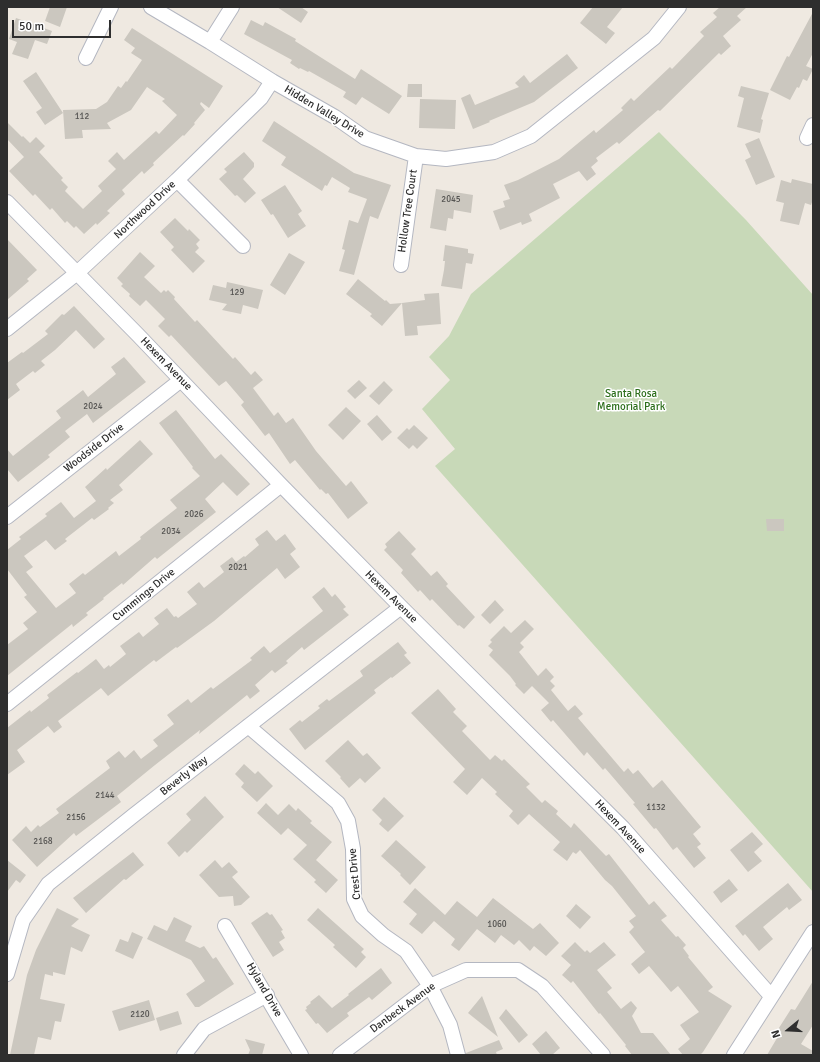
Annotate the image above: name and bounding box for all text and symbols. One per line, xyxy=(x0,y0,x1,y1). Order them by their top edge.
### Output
scale bar xyxy=(14,12,113,38)
text: 50 m xyxy=(19,19,44,34)
street label: Hidden Valley Drive xyxy=(282,83,366,141)
house number: 112 xyxy=(75,112,89,122)
street label: Hollow Tree Court xyxy=(396,169,420,253)
street label: Northwood Drive xyxy=(112,178,178,242)
house number: 2045 xyxy=(441,195,461,205)
house number: 129 xyxy=(230,288,244,298)
street label: Hexem Avenue xyxy=(137,335,195,393)
park label: Santa Rosa Memorial Park xyxy=(597,387,665,413)
house number: 2024 xyxy=(83,402,103,412)
street label: Woodside Drive xyxy=(61,421,127,475)
house number: 2026 xyxy=(184,510,204,520)
house number: 2034 xyxy=(161,527,181,537)
house number: 2021 xyxy=(228,563,248,573)
street label: Cummings Drive xyxy=(110,566,178,624)
street label: Hexem Avenue xyxy=(362,568,420,626)
street label: Beverly Way xyxy=(158,753,210,799)
house number: 2144 xyxy=(95,791,115,801)
street label: Hexem Avenue xyxy=(592,797,648,857)
house number: 1132 xyxy=(646,803,666,813)
house number: 2156 xyxy=(66,813,86,823)
house number: 2168 xyxy=(33,837,53,847)
street label: Crest Drive xyxy=(346,848,364,900)
house number: 1060 xyxy=(487,920,507,930)
street label: Hyland Drive xyxy=(243,961,285,1019)
street label: Danbeck Avenue xyxy=(368,980,438,1036)
house number: 2120 xyxy=(130,1010,150,1020)
north arrow xyxy=(768,1010,808,1050)
text: N xyxy=(769,1028,783,1040)

